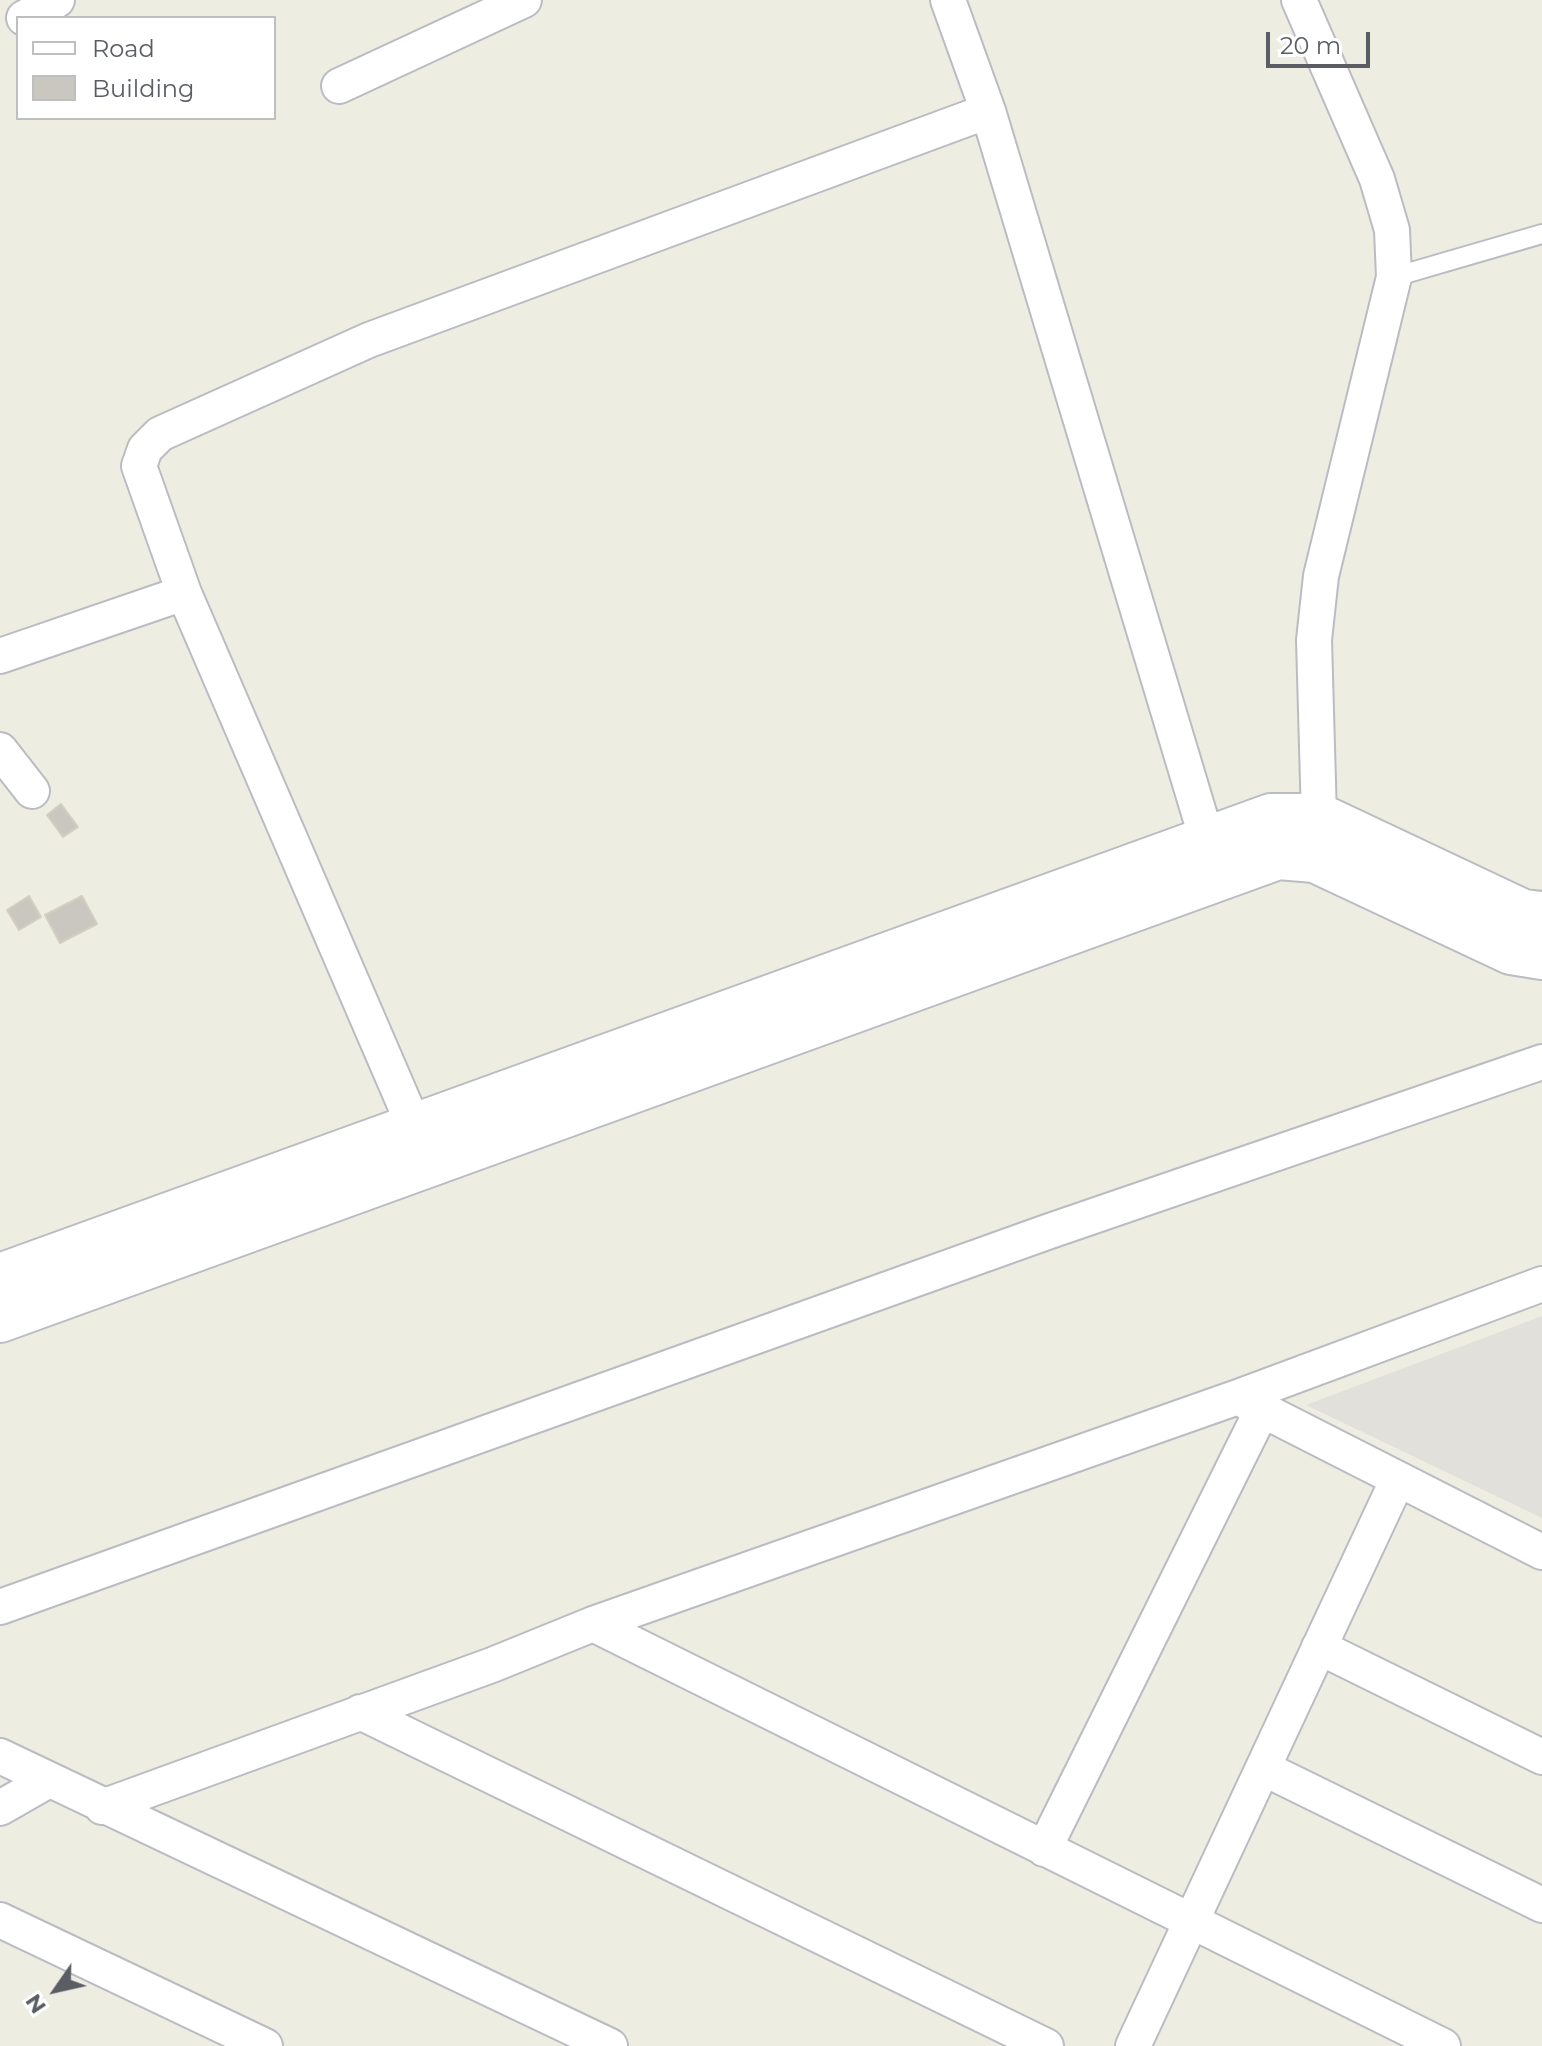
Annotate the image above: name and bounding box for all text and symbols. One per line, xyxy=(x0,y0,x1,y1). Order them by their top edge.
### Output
legend xyxy=(16,16,276,120)
scale bar xyxy=(1270,16,1374,66)
text: 20 m xyxy=(1280,31,1341,60)
text: Road xyxy=(92,34,155,63)
text: Building xyxy=(92,74,195,103)
north arrow xyxy=(16,1950,96,2030)
text: N xyxy=(20,1989,52,2019)

